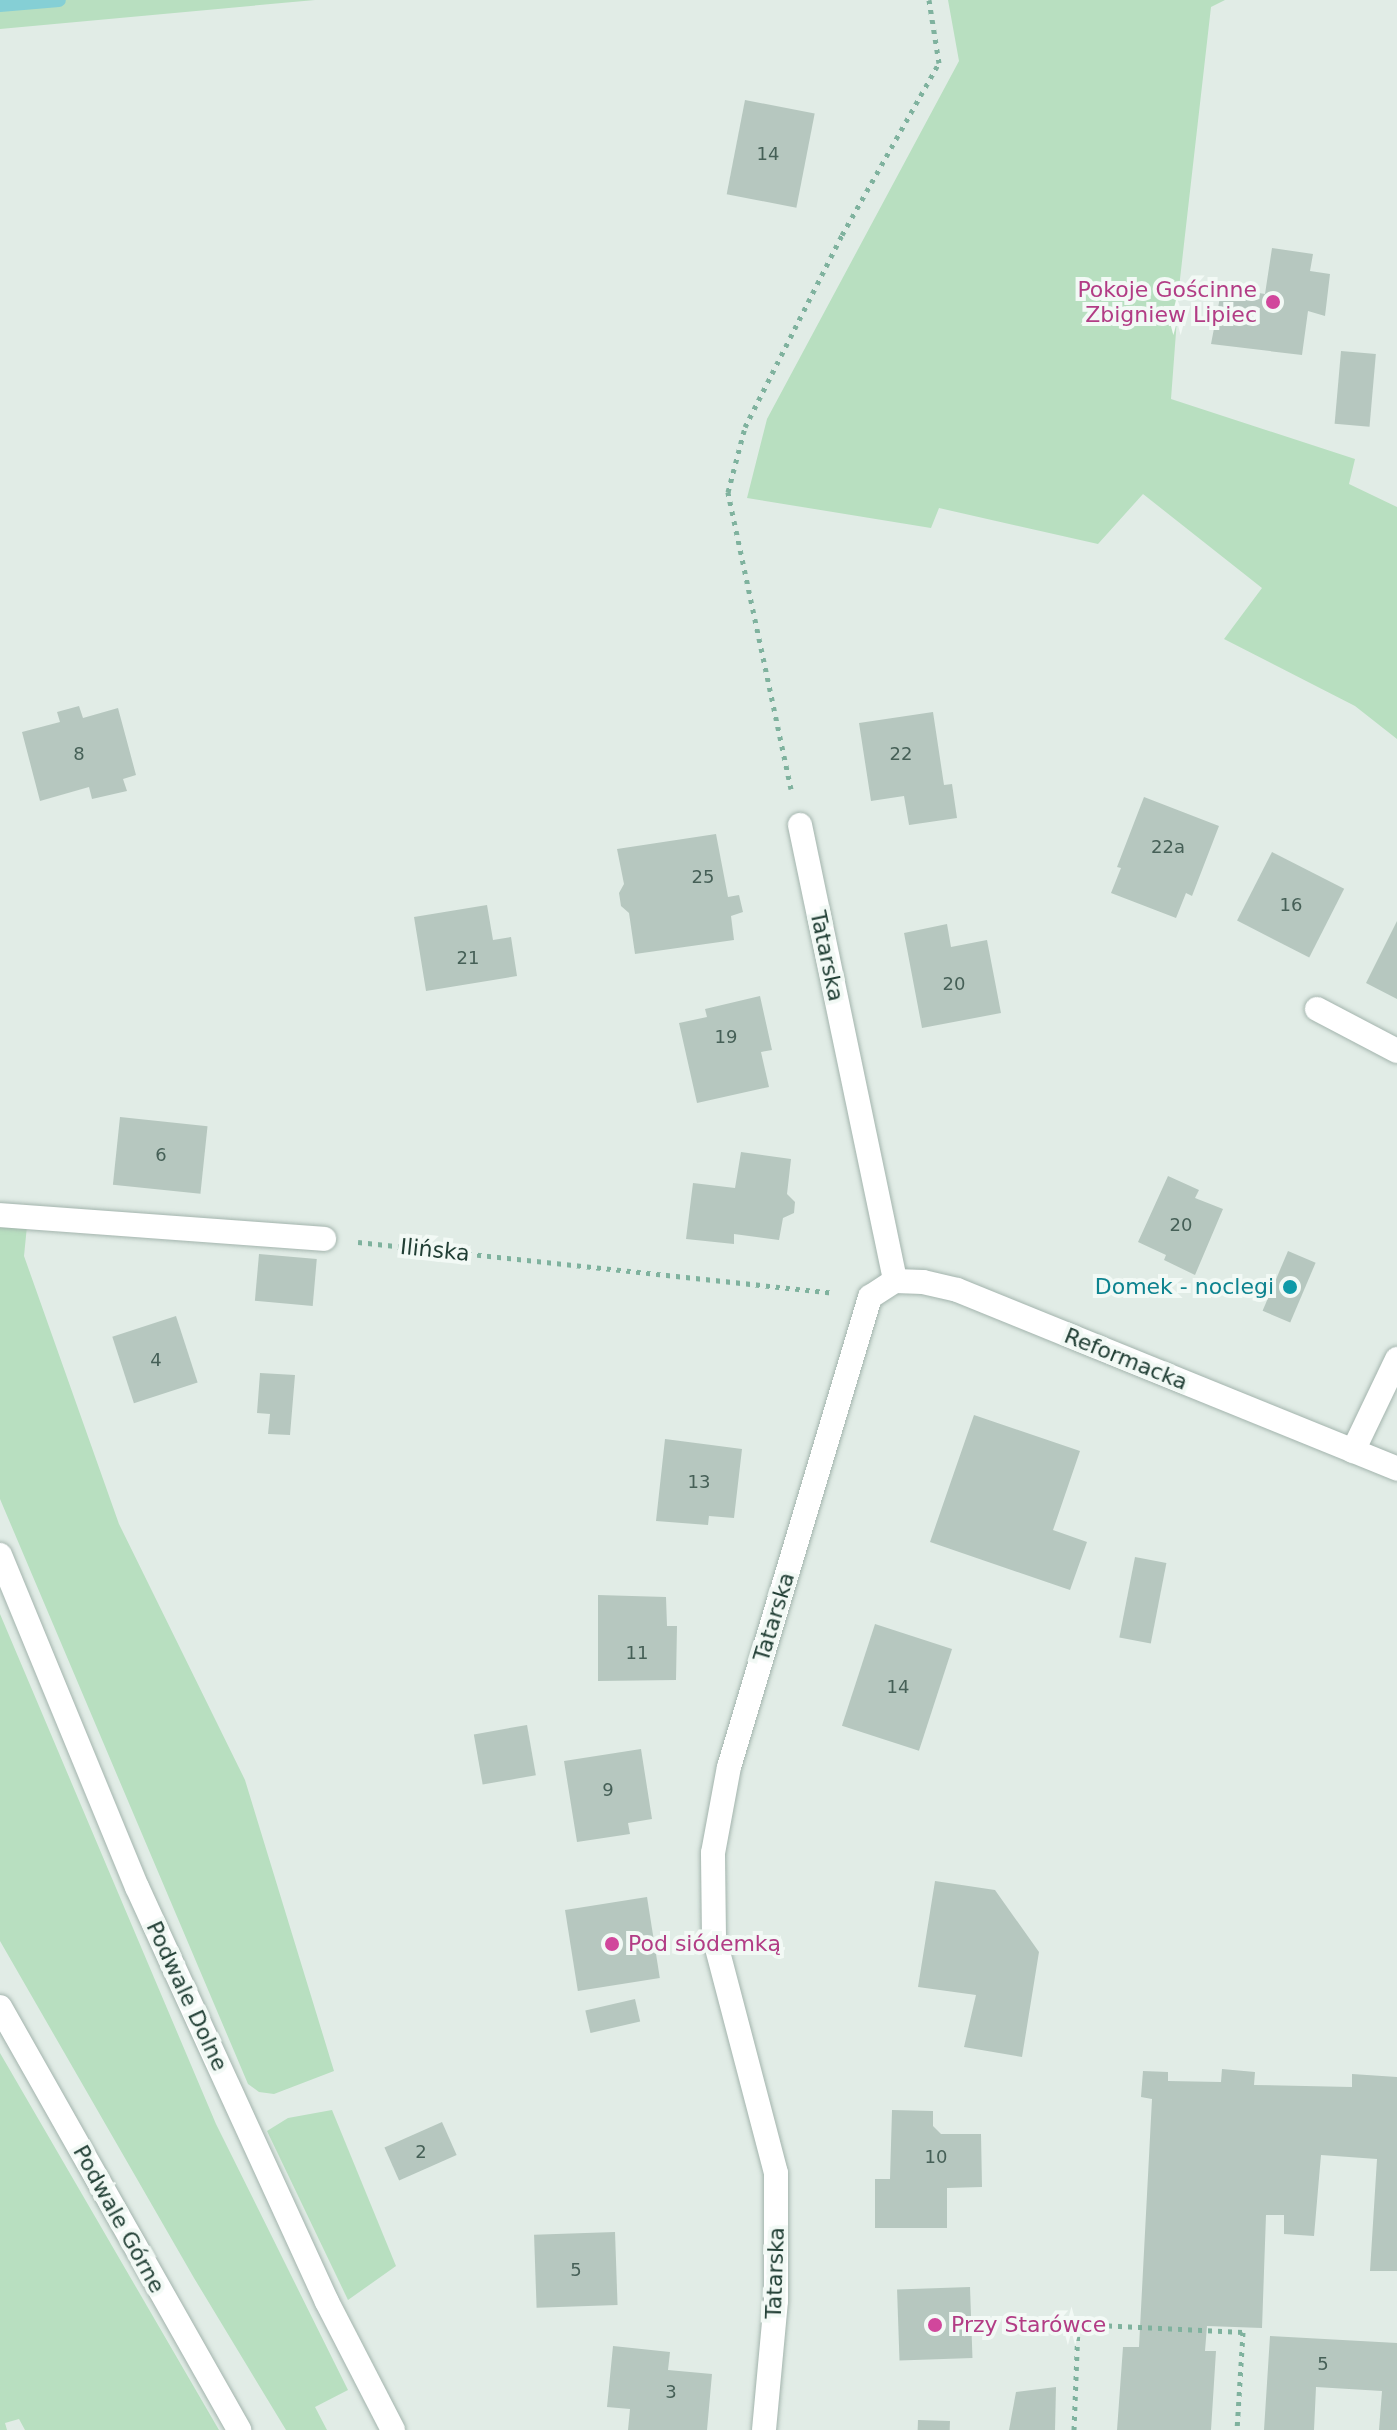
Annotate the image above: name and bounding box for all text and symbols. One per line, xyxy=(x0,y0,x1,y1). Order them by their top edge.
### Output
house number: 14 xyxy=(757,143,779,165)
place label: Pokoje Gościnne Zbigniew Lipiec xyxy=(1077,276,1257,328)
marker: Pokoje Gościnne Zbigniew Lipiec xyxy=(1264,293,1282,311)
house number: 8 xyxy=(73,743,85,765)
house number: 22 xyxy=(890,743,912,765)
house number: 22a xyxy=(1151,836,1185,858)
house number: 25 xyxy=(692,866,714,888)
house number: 16 xyxy=(1280,894,1302,916)
street label: Tatarska xyxy=(805,908,849,1004)
house number: 21 xyxy=(457,947,479,969)
house number: 20 xyxy=(943,973,965,995)
house number: 19 xyxy=(715,1026,737,1048)
house number: 6 xyxy=(155,1144,167,1166)
house number: 20 xyxy=(1170,1214,1192,1236)
street label: Ilińska xyxy=(399,1233,471,1267)
place label: Domek - noclegi xyxy=(1095,1274,1274,1300)
marker: Domek - noclegi xyxy=(1281,1278,1299,1296)
street label: Reformacka xyxy=(1061,1322,1191,1396)
house number: 4 xyxy=(150,1349,162,1371)
house number: 13 xyxy=(688,1471,710,1493)
street label: Tatarska xyxy=(748,1569,800,1665)
house number: 11 xyxy=(626,1642,648,1664)
house number: 14 xyxy=(887,1676,909,1698)
house number: 9 xyxy=(602,1779,614,1801)
street label: Podwale Dolne xyxy=(141,1917,233,2075)
place label: Pod siódemką xyxy=(628,1931,781,1957)
marker: Pod siódemką xyxy=(603,1935,621,1953)
street label: Podwale Górne xyxy=(68,2141,170,2297)
house number: 2 xyxy=(415,2141,427,2163)
house number: 10 xyxy=(925,2146,947,2168)
street label: Tatarska xyxy=(760,2227,790,2319)
house number: 5 xyxy=(570,2259,582,2281)
place label: Przy Starówce xyxy=(951,2312,1106,2338)
marker: Przy Starówce xyxy=(926,2316,944,2334)
house number: 5 xyxy=(1317,2353,1329,2375)
house number: 3 xyxy=(665,2381,677,2403)

